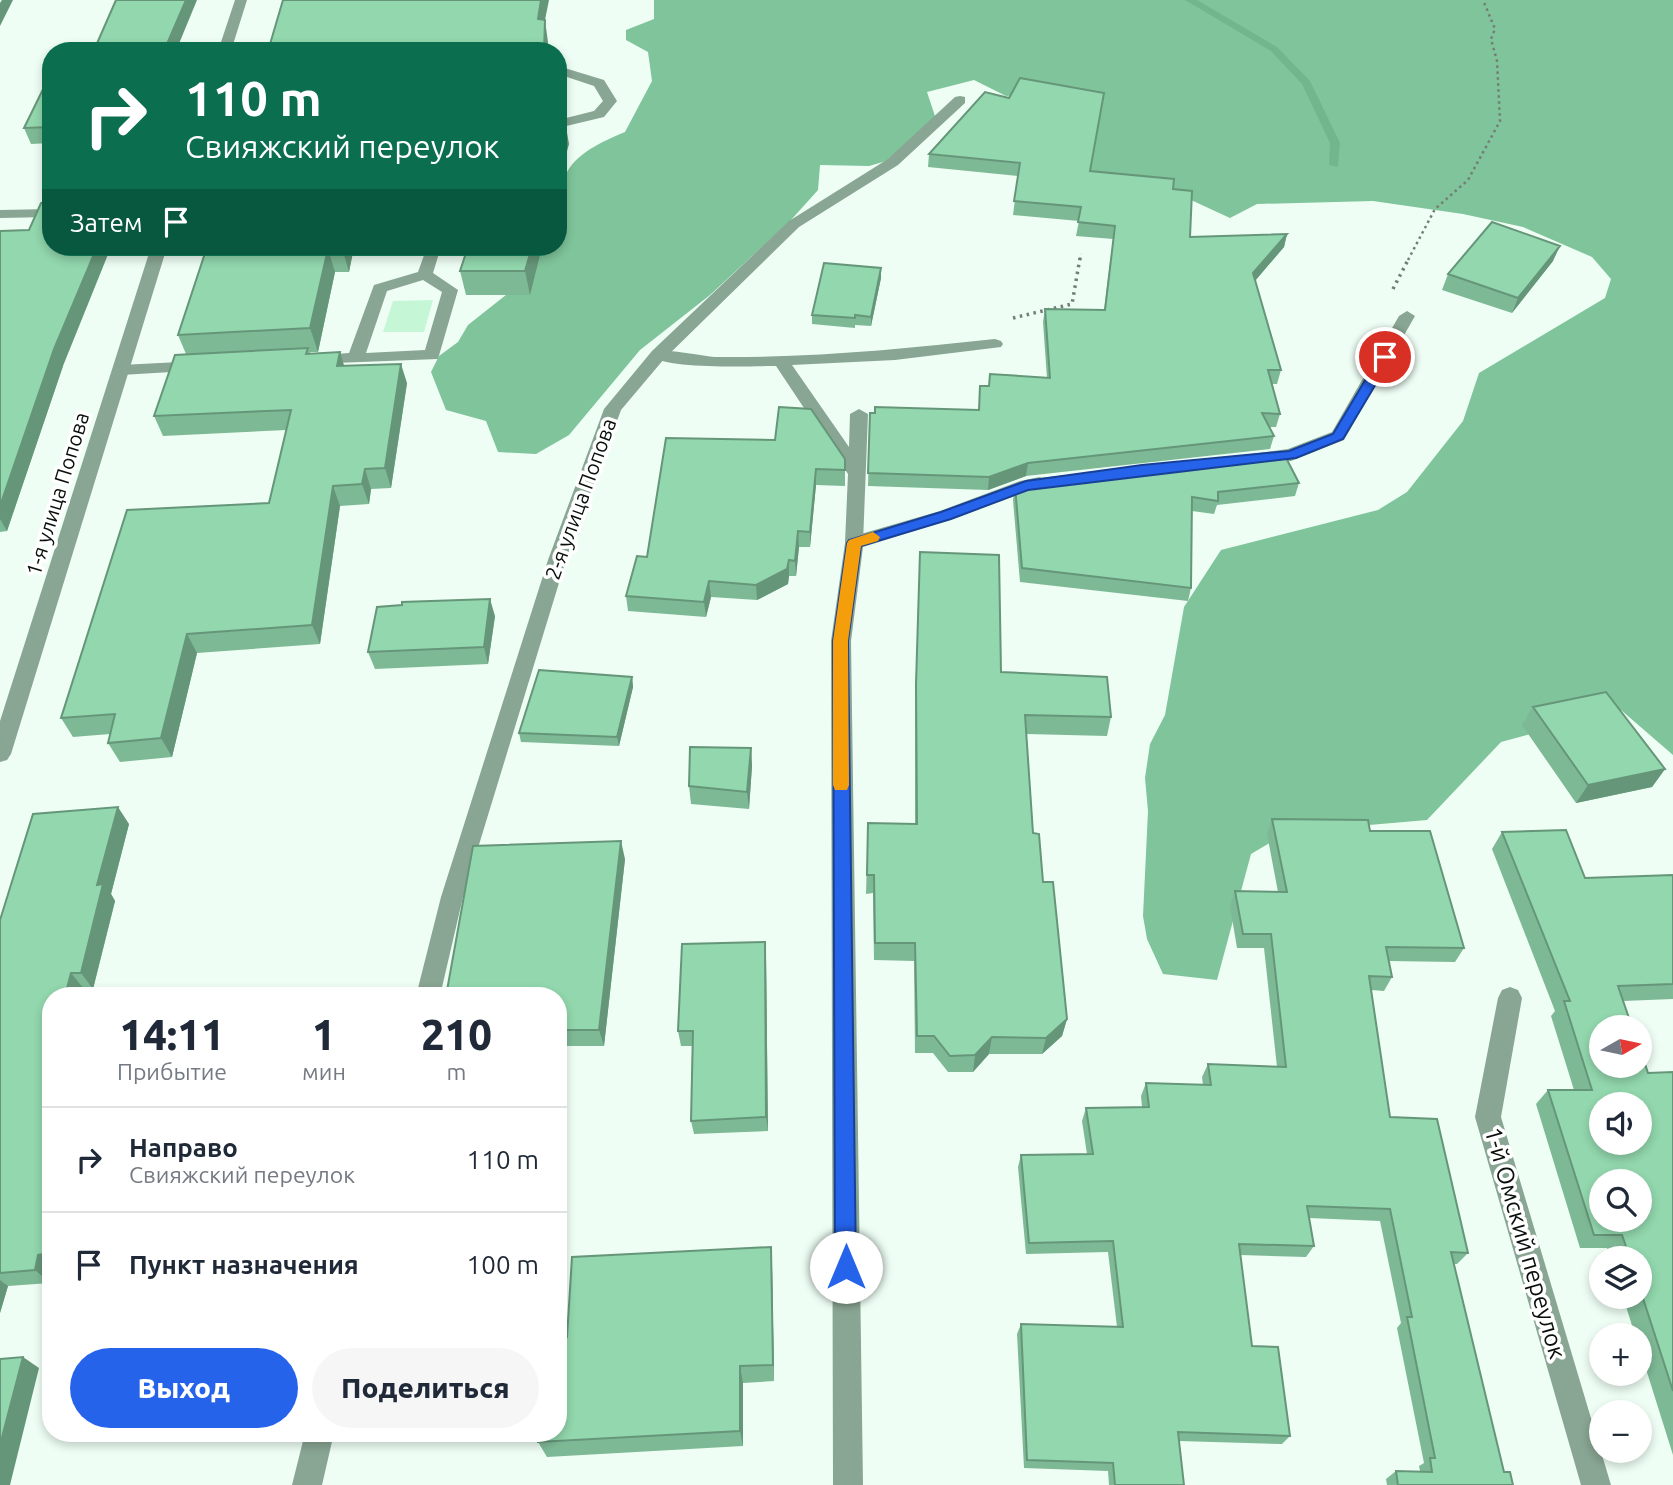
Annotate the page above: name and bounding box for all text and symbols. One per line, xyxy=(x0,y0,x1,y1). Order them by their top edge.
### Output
icon: right xyxy=(70,70,161,161)
text: 110 m xyxy=(185,70,322,125)
text: Свияжский переулок xyxy=(185,128,499,164)
icon: arrive xyxy=(157,203,195,241)
text: Затем xyxy=(70,208,143,237)
pin xyxy=(1355,327,1415,387)
icon: arrive xyxy=(1366,338,1404,376)
street label: 1-я улица Попова xyxy=(21,409,93,578)
street label: 2-я улица Попова xyxy=(540,415,620,583)
text: 14:11 xyxy=(119,1011,225,1058)
text: 1 xyxy=(312,1011,336,1058)
text: 210 xyxy=(421,1011,492,1058)
north arrow xyxy=(1589,1015,1652,1078)
map controls xyxy=(1589,1015,1652,1463)
text: Прибытие xyxy=(117,1059,227,1084)
text: мин xyxy=(302,1059,346,1084)
text: m xyxy=(446,1059,466,1084)
button: sound xyxy=(1589,1092,1652,1155)
street label: 1-й Омский переулок xyxy=(1479,1124,1571,1362)
text: Направо xyxy=(129,1133,238,1162)
icon: right xyxy=(70,1141,108,1179)
text: 110 m xyxy=(467,1145,539,1174)
text: Свияжский переулок xyxy=(129,1162,355,1187)
button: search xyxy=(1589,1169,1652,1232)
position arrow xyxy=(809,1230,883,1304)
icon: arrive xyxy=(70,1246,108,1284)
button: layers xyxy=(1589,1246,1652,1309)
text: Пункт назначения xyxy=(129,1250,359,1279)
text: 100 m xyxy=(467,1250,539,1279)
button: + xyxy=(1589,1323,1652,1386)
button: Выход xyxy=(70,1348,298,1428)
button: Поделиться xyxy=(312,1348,539,1428)
button: − xyxy=(1589,1400,1652,1463)

